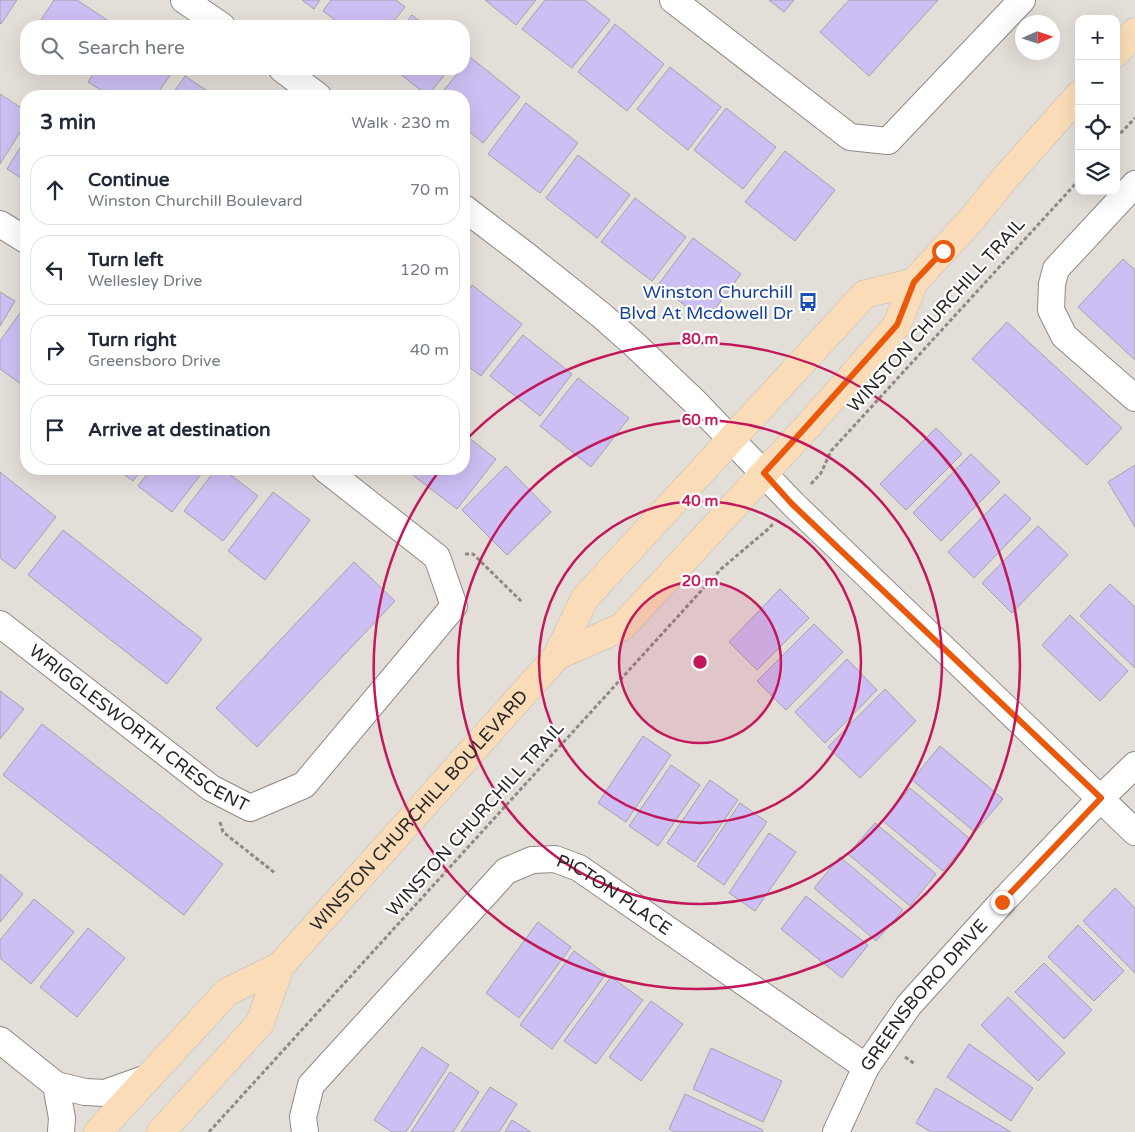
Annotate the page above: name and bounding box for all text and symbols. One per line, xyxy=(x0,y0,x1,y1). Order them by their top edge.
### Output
north arrow xyxy=(1015,15,1060,60)
map controls xyxy=(1075,15,1120,195)
button: + xyxy=(1075,15,1120,60)
search box xyxy=(20,20,470,75)
icon: search xyxy=(38,34,66,62)
text: Search here xyxy=(78,37,185,59)
button: − xyxy=(1075,60,1120,105)
button: locate xyxy=(1075,105,1120,150)
text: 3 min xyxy=(40,110,96,135)
text: Walk · 230 m xyxy=(351,113,450,133)
button: layers xyxy=(1075,150,1120,195)
text: Continue xyxy=(88,169,170,191)
icon: ahead xyxy=(41,176,69,204)
text: 70 m xyxy=(410,180,449,200)
text: Winston Churchill Boulevard xyxy=(88,191,303,211)
street label: WINSTON CHURCHILL TRAIL xyxy=(843,213,1030,417)
route start xyxy=(932,240,955,263)
text: Turn left xyxy=(88,249,164,271)
icon: left xyxy=(41,256,69,284)
text: 120 m xyxy=(400,260,449,280)
text: Wellesley Drive xyxy=(88,271,202,291)
place label: Winston Churchill Blvd At Mcdowell Dr xyxy=(619,281,793,324)
bus stop icon: Winston Churchill Blvd At Mcdowell Dr xyxy=(797,291,819,313)
text: Turn right xyxy=(88,329,176,351)
text: 80 m xyxy=(682,330,718,348)
icon: right xyxy=(41,336,69,364)
text: 40 m xyxy=(410,340,449,360)
text: Greensboro Drive xyxy=(88,351,221,371)
text: 60 m xyxy=(682,411,718,429)
icon: arrive xyxy=(41,416,69,444)
text: Arrive at destination xyxy=(88,419,271,441)
text: 40 m xyxy=(682,492,718,510)
text: 20 m xyxy=(682,572,718,590)
street label: WRIGGLESWORTH CRESCENT xyxy=(25,640,253,817)
centre of rings xyxy=(691,653,709,671)
street label: WINSTON CHURCHILL BOULEVARD xyxy=(306,685,532,936)
street label: WINSTON CHURCHILL TRAIL xyxy=(382,717,569,921)
street label: PICTON PLACE xyxy=(553,850,676,940)
route end xyxy=(991,891,1014,914)
street label: GREENSBORO DRIVE xyxy=(856,915,992,1075)

